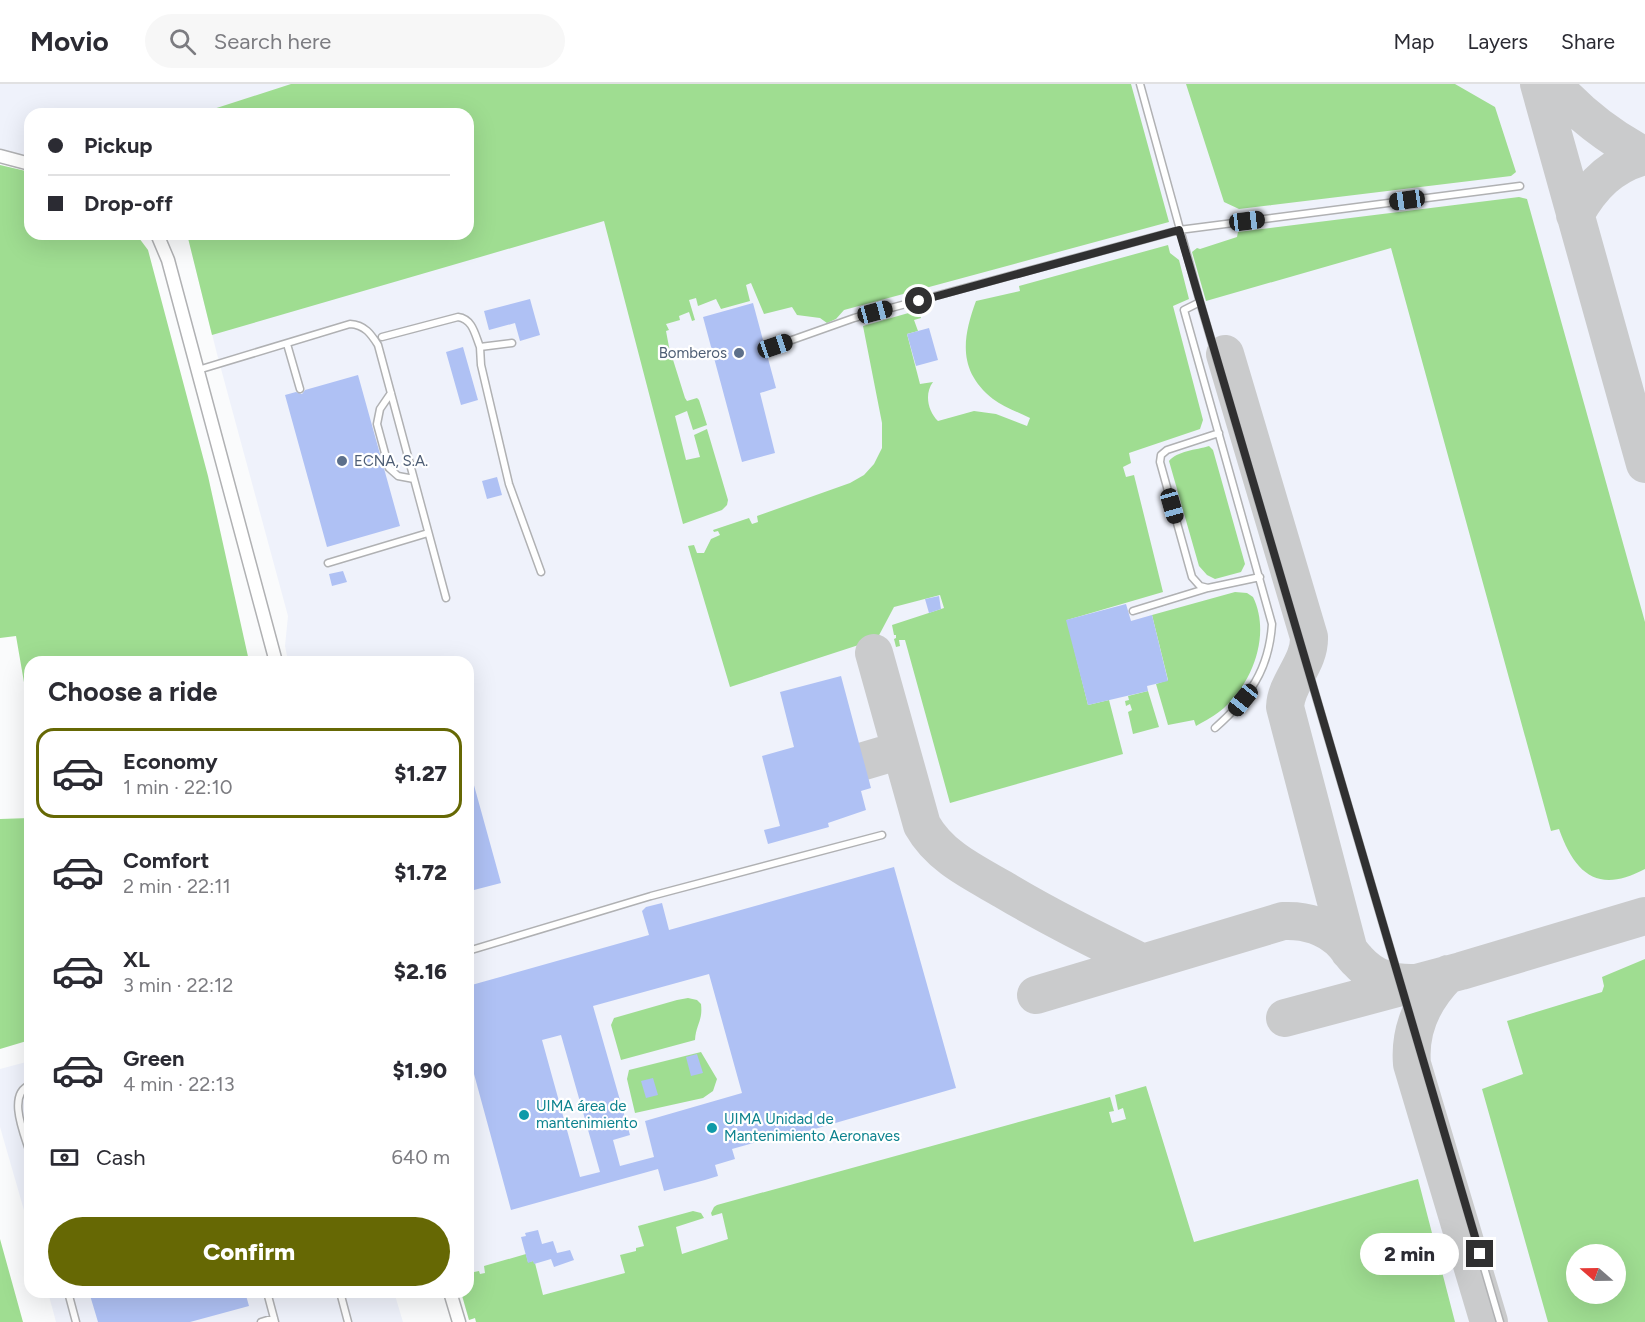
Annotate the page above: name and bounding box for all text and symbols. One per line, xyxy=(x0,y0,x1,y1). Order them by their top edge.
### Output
search box xyxy=(145,14,565,68)
text: Movio xyxy=(30,24,109,58)
icon: search xyxy=(166,25,199,58)
text: Search here xyxy=(214,28,331,55)
text: Map xyxy=(1394,29,1434,54)
text: Layers xyxy=(1467,29,1528,54)
text: Share xyxy=(1561,29,1615,54)
text: Pickup xyxy=(84,132,153,159)
car xyxy=(1388,189,1426,211)
text: Drop-off xyxy=(84,190,173,217)
car xyxy=(1228,210,1266,232)
route start xyxy=(905,287,932,314)
car xyxy=(855,299,895,325)
car xyxy=(755,332,795,360)
place label: Bomberos xyxy=(659,344,727,362)
marker: Bomberos xyxy=(732,346,746,360)
place label: ECNA, S.A. xyxy=(354,452,428,470)
marker: ECNA, S.A. xyxy=(335,454,349,468)
car xyxy=(1158,486,1186,526)
text: Choose a ride xyxy=(48,675,217,708)
car xyxy=(1225,680,1261,720)
icon: car xyxy=(51,746,105,800)
text: Economy xyxy=(123,748,218,775)
text: $1.27 xyxy=(394,760,447,787)
text: 1 min · 22:10 xyxy=(123,775,232,799)
icon: car xyxy=(51,845,105,899)
text: Comfort xyxy=(123,847,209,874)
text: $1.72 xyxy=(394,859,447,886)
text: 2 min · 22:11 xyxy=(123,874,231,898)
icon: car xyxy=(51,944,105,998)
text: XL xyxy=(123,946,150,973)
text: $2.16 xyxy=(394,958,447,985)
text: 3 min · 22:12 xyxy=(123,973,233,997)
icon: car xyxy=(51,1043,105,1097)
text: Green xyxy=(123,1045,185,1072)
text: $1.90 xyxy=(392,1057,447,1084)
text: 4 min · 22:13 xyxy=(123,1072,235,1096)
place label: UIMA área de mantenimiento xyxy=(536,1097,638,1132)
marker: UIMA área de mantenimiento xyxy=(517,1108,531,1122)
place label: UIMA Unidad de Mantenimiento Aeronaves xyxy=(724,1110,900,1145)
marker: UIMA Unidad de Mantenimiento Aeronaves xyxy=(705,1121,719,1135)
icon: cash xyxy=(48,1141,81,1174)
text: Cash xyxy=(96,1144,146,1171)
text: 640 m xyxy=(391,1145,450,1169)
button: Confirm xyxy=(48,1217,450,1286)
callout: 2 min xyxy=(1360,1233,1459,1275)
route end xyxy=(1466,1240,1493,1267)
text: 2 min xyxy=(1384,1242,1435,1266)
north arrow xyxy=(1566,1244,1626,1304)
map controls xyxy=(1566,1244,1626,1304)

